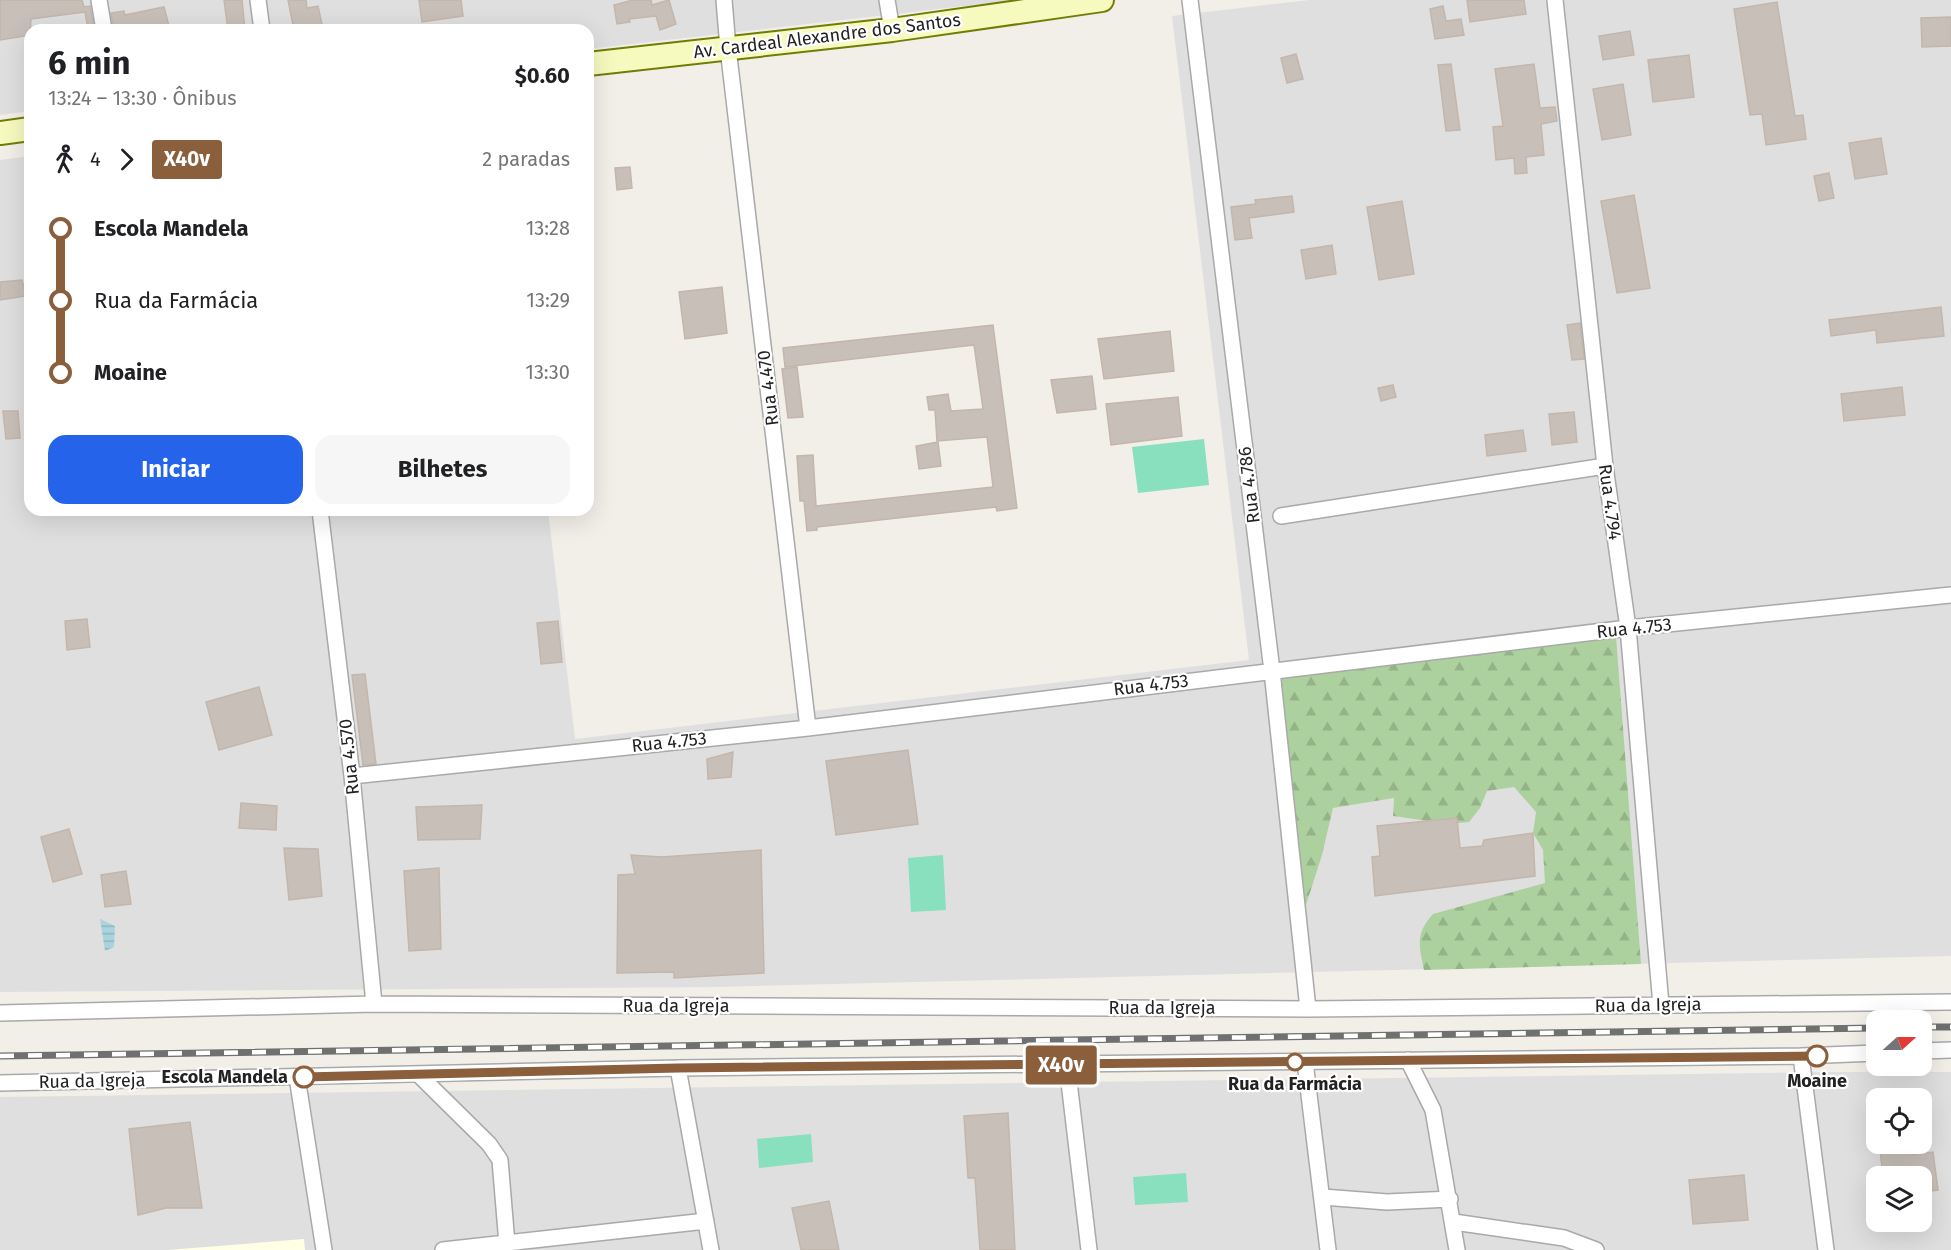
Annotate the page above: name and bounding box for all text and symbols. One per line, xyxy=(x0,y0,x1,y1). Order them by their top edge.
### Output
street label: Av. Cardeal Alexandre dos Santos xyxy=(692,9,962,63)
text: 6 min xyxy=(48,43,131,83)
text: $0.60 xyxy=(515,62,570,89)
text: 13:24 – 13:30 · Ônibus xyxy=(48,86,237,110)
icon: walk xyxy=(48,143,81,176)
icon: forward xyxy=(110,143,143,176)
text: X40v xyxy=(164,146,210,172)
text: 4 xyxy=(90,147,101,171)
text: 2 paradas xyxy=(482,147,570,171)
text: Escola Mandela xyxy=(94,215,249,242)
text: 13:28 xyxy=(526,216,570,240)
text: Rua da Farmácia xyxy=(94,287,258,314)
text: 13:29 xyxy=(526,288,570,312)
street label: Rua 4.470 xyxy=(752,349,784,427)
text: Moaine xyxy=(94,359,167,386)
text: 13:30 xyxy=(525,360,570,384)
button: Iniciar xyxy=(48,435,303,504)
button: Bilhetes xyxy=(315,435,570,504)
street label: Rua 4.786 xyxy=(1233,445,1265,525)
street label: Rua 4.794 xyxy=(1594,463,1626,542)
street label: Rua 4.753 xyxy=(1595,613,1673,643)
street label: Rua 4.753 xyxy=(1112,669,1190,701)
street label: Rua 4.570 xyxy=(334,718,364,796)
street label: Rua 4.753 xyxy=(630,727,708,757)
street label: Rua da Igreja xyxy=(1594,993,1702,1017)
street label: Rua da Igreja xyxy=(623,995,729,1017)
street label: Rua da Igreja xyxy=(1109,997,1215,1019)
north arrow xyxy=(1866,1010,1932,1076)
map controls xyxy=(1866,1010,1932,1232)
marker: Moaine xyxy=(1806,1045,1828,1067)
line badge: X40v xyxy=(1019,1046,1103,1084)
text: X40v xyxy=(1038,1052,1084,1078)
marker: Rua da Farmácia xyxy=(1286,1053,1304,1071)
place label: Escola Mandela xyxy=(162,1066,288,1088)
marker: Escola Mandela xyxy=(293,1066,315,1088)
street label: Rua da Igreja xyxy=(38,1069,146,1093)
place label: Moaine xyxy=(1787,1070,1847,1092)
place label: Rua da Farmácia xyxy=(1228,1073,1362,1095)
button: locate xyxy=(1866,1088,1932,1154)
button: layers xyxy=(1866,1166,1932,1232)

